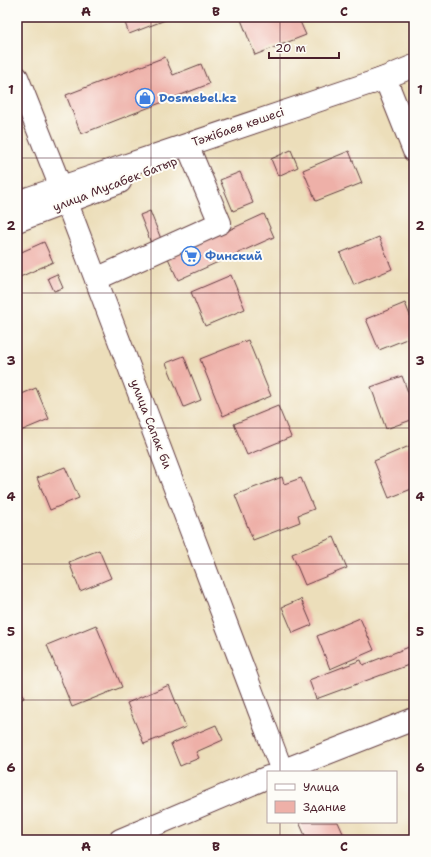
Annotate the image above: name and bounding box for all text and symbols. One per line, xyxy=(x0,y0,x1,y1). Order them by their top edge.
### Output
text: A xyxy=(81,3,91,20)
text: B xyxy=(212,3,220,20)
text: C xyxy=(340,3,348,20)
scale bar xyxy=(269,34,339,60)
text: 20 m xyxy=(275,40,306,56)
text: 1 xyxy=(8,81,14,98)
text: 1 xyxy=(417,81,423,98)
shop icon: Dosmebel.kz xyxy=(134,87,156,109)
place label: Dosmebel.kz xyxy=(159,90,237,106)
street label: Тәжібаев көшесі xyxy=(190,104,286,150)
street label: улица Мусабек батыр xyxy=(50,153,180,215)
text: 2 xyxy=(6,217,16,234)
text: 2 xyxy=(415,217,425,234)
supermarket icon: Финский xyxy=(180,245,202,267)
place label: Финский xyxy=(205,248,263,264)
text: 3 xyxy=(6,352,16,369)
text: 3 xyxy=(415,352,425,369)
street label: улица Сапак би xyxy=(127,377,176,471)
text: 4 xyxy=(6,488,16,505)
text: 4 xyxy=(415,488,425,505)
text: 5 xyxy=(7,623,15,640)
text: 5 xyxy=(416,623,424,640)
text: 6 xyxy=(6,759,16,776)
text: 6 xyxy=(415,759,425,776)
legend xyxy=(267,771,397,823)
text: Улица xyxy=(303,779,340,795)
text: Здание xyxy=(303,799,347,815)
text: A xyxy=(81,838,91,855)
text: B xyxy=(212,838,220,855)
text: C xyxy=(340,838,348,855)

